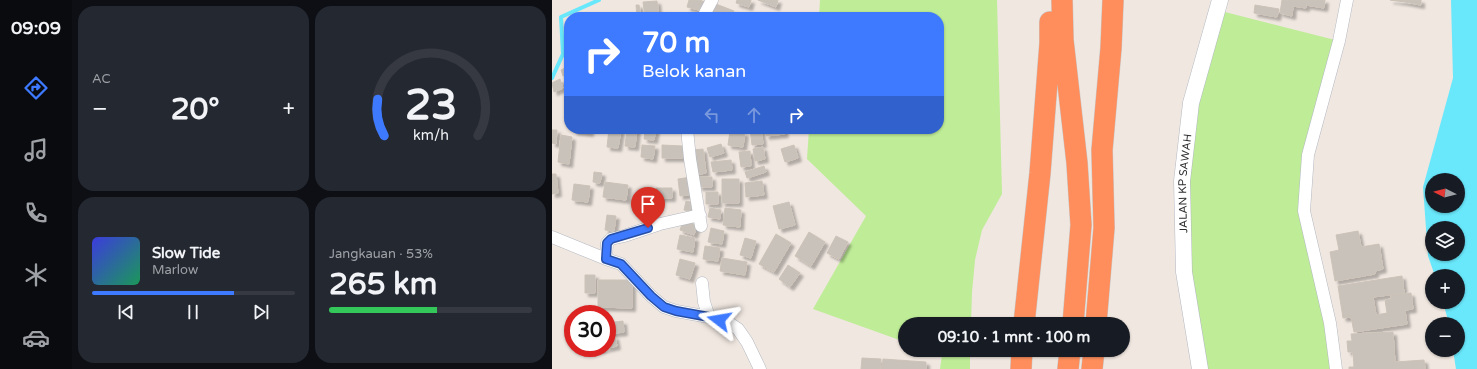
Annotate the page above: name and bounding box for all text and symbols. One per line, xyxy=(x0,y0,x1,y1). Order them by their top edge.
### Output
text: 09:09 xyxy=(11,17,61,39)
text: 70 m xyxy=(642,26,710,60)
icon: right xyxy=(576,28,628,80)
text: Belok kanan xyxy=(642,60,746,82)
text: AC xyxy=(92,71,111,87)
icon: directions xyxy=(22,74,50,102)
text: 23 xyxy=(404,81,457,131)
text: 20° xyxy=(171,91,220,128)
text: − xyxy=(92,96,108,122)
text: + xyxy=(283,96,295,122)
icon: left xyxy=(701,104,723,126)
icon: ahead xyxy=(743,104,765,126)
icon: right xyxy=(785,104,807,126)
text: km/h xyxy=(413,127,448,144)
street label: JALAN KP SAWAH xyxy=(1176,133,1194,233)
icon: music xyxy=(22,136,50,164)
north arrow xyxy=(1425,173,1465,213)
map controls xyxy=(1425,173,1465,357)
pin xyxy=(631,187,665,228)
icon: arrive xyxy=(637,193,659,215)
icon: phone xyxy=(22,199,50,227)
button: layers xyxy=(1425,221,1465,261)
text: Slow Tide xyxy=(152,244,220,262)
text: Jangkauan · 53% xyxy=(329,246,433,262)
icon: climate xyxy=(22,261,50,289)
text: Marlow xyxy=(152,262,198,278)
text: 265 km xyxy=(329,266,437,303)
button: + xyxy=(1425,269,1465,309)
position arrow xyxy=(698,299,740,341)
icon: previous xyxy=(115,301,137,323)
icon: pause xyxy=(182,301,204,323)
icon: next xyxy=(250,301,272,323)
speed limit sign: 30 xyxy=(564,305,616,357)
button: − xyxy=(1425,317,1465,357)
icon: car xyxy=(22,324,50,352)
text: 09:10 · 1 mnt · 100 m xyxy=(938,328,1090,346)

